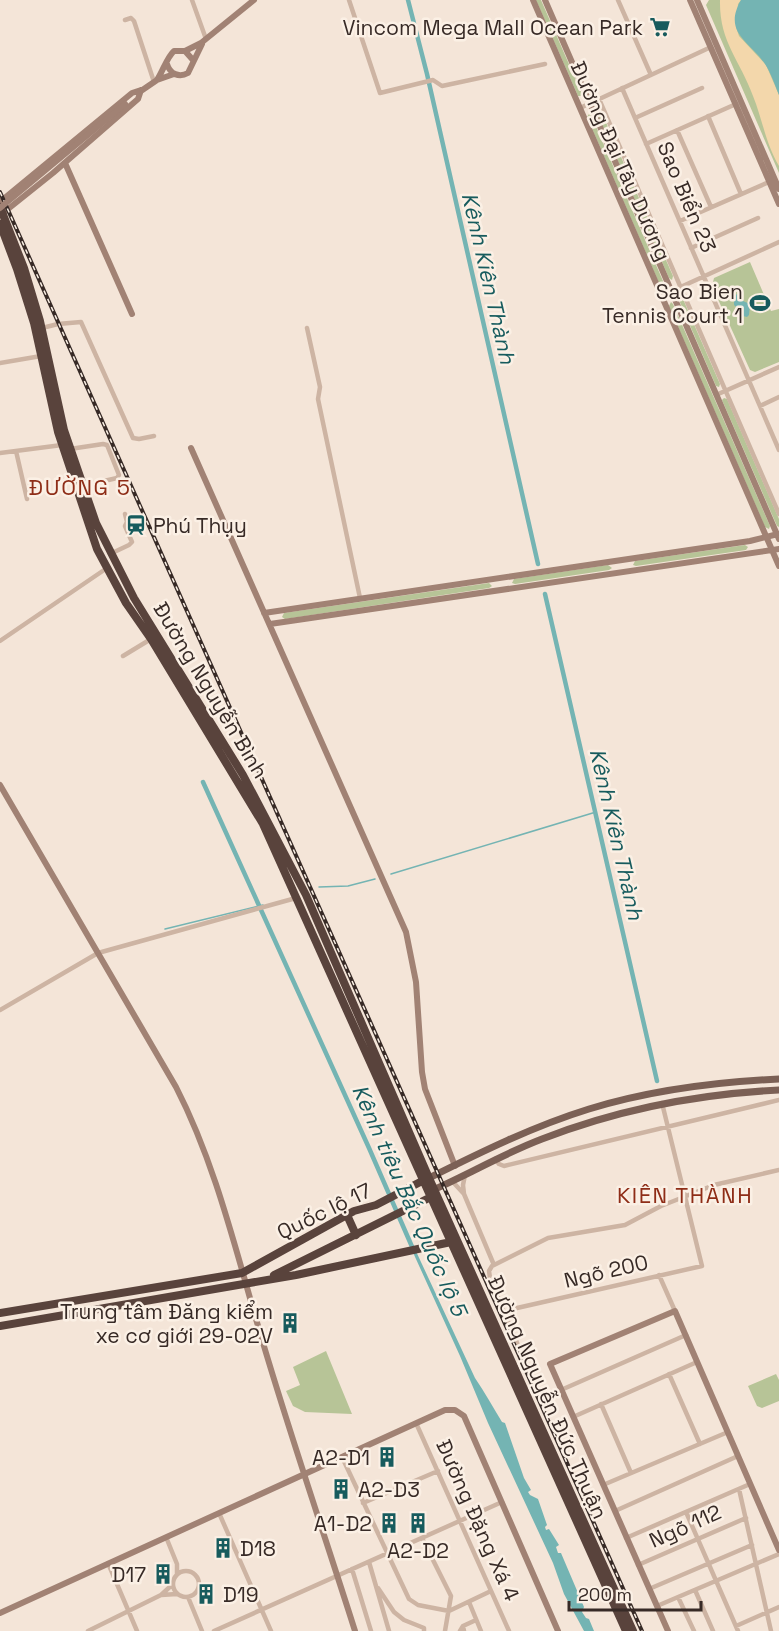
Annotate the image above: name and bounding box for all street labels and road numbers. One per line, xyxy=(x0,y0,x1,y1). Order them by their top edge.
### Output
street label: Đường Đại Tây Dương xyxy=(565,57,677,265)
street label: Sao Biển 23 xyxy=(652,137,722,257)
street label: Đường Nguyễn Bình xyxy=(148,597,274,783)
street label: Quốc lộ 17 xyxy=(272,1176,376,1245)
street label: Ngõ 200 xyxy=(561,1248,651,1294)
street label: Đường Nguyễn Đức Thuận xyxy=(482,1271,614,1523)
street label: Đường Đặng Xá 4 xyxy=(430,1435,526,1605)
street label: Ngõ 112 xyxy=(645,1498,725,1554)

